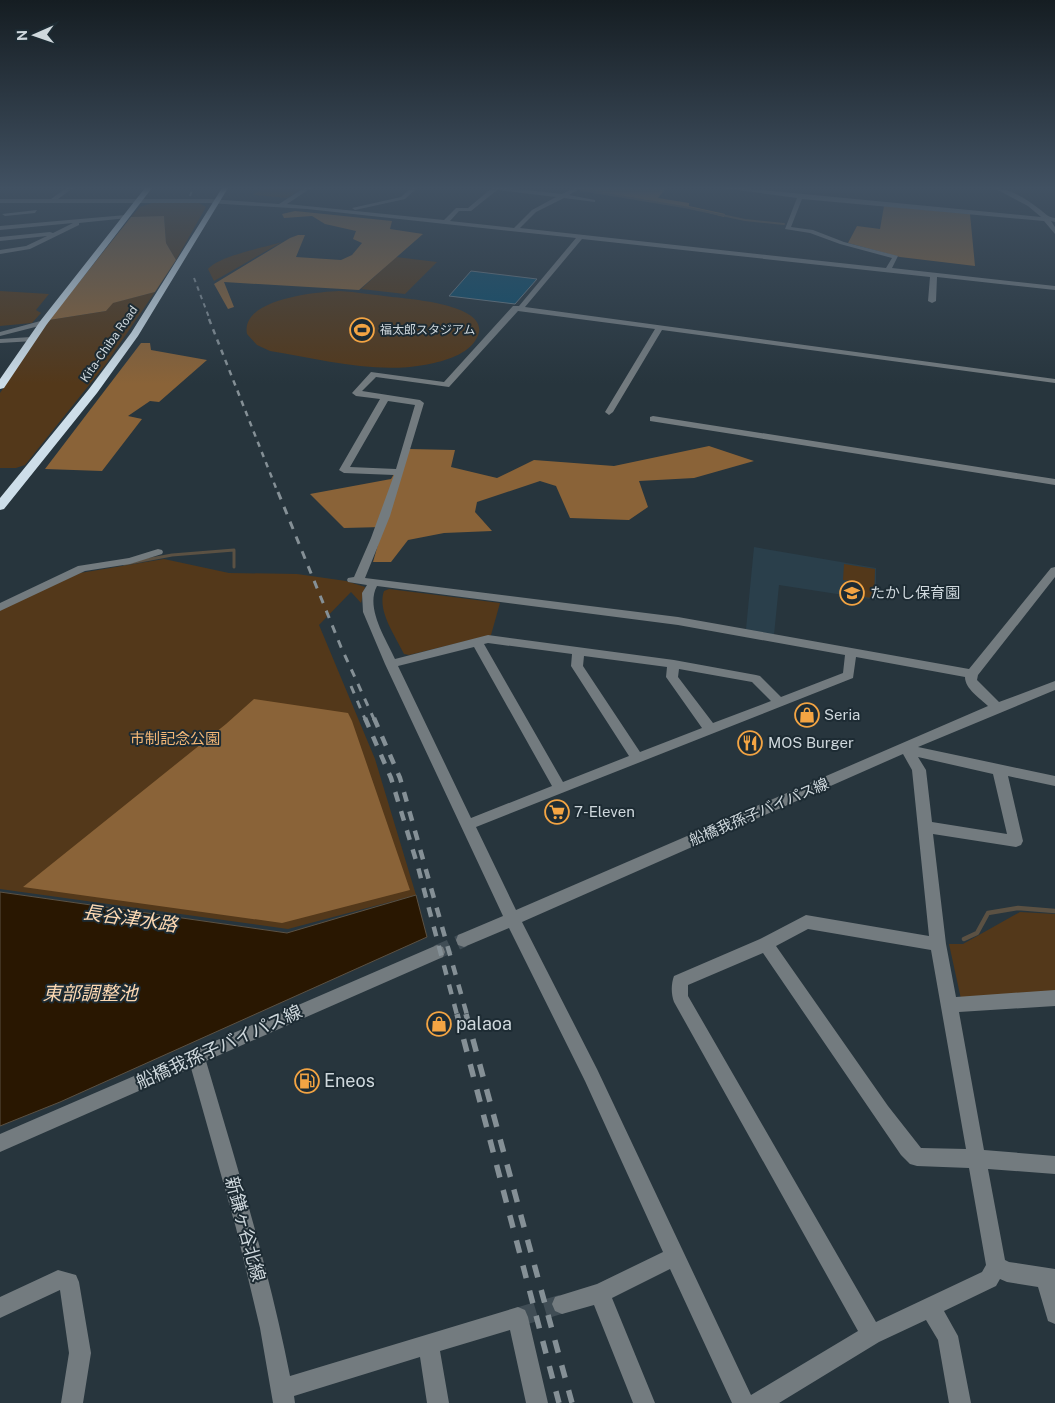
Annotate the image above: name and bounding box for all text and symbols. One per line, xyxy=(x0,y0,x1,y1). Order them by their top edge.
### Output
north arrow xyxy=(10,10,60,60)
text: N xyxy=(14,30,30,41)
street label: Kita-Chiba Road xyxy=(77,303,141,385)
sports icon: 福太郎スタジアム xyxy=(349,317,375,343)
place label: 福太郎スタジアム xyxy=(380,323,475,337)
school or university icon: たかし保育園 xyxy=(839,580,865,606)
place label: たかし保育園 xyxy=(870,584,960,601)
shop icon: Seria xyxy=(794,702,820,728)
place label: Seria xyxy=(824,706,860,723)
park label: 市制記念公園 xyxy=(130,730,220,747)
restaurant icon: MOS Burger xyxy=(737,730,763,756)
place label: MOS Burger xyxy=(768,734,854,751)
street label: 船橋我孫子バイパス線 xyxy=(687,774,831,849)
supermarket icon: 7-Eleven xyxy=(544,799,570,825)
place label: 7-Eleven xyxy=(574,803,635,820)
water label: 長谷津水路 xyxy=(81,900,181,936)
water label: 東部調整池 xyxy=(42,982,139,1004)
street label: 船橋我孫子バイパス線 xyxy=(132,1000,305,1093)
shop icon: palaoa xyxy=(426,1011,452,1037)
place label: palaoa xyxy=(456,1013,512,1034)
fuel station icon: Eneos xyxy=(294,1068,320,1094)
place label: Eneos xyxy=(324,1070,375,1091)
street label: 新鎌ヶ谷北線 xyxy=(221,1174,270,1284)

